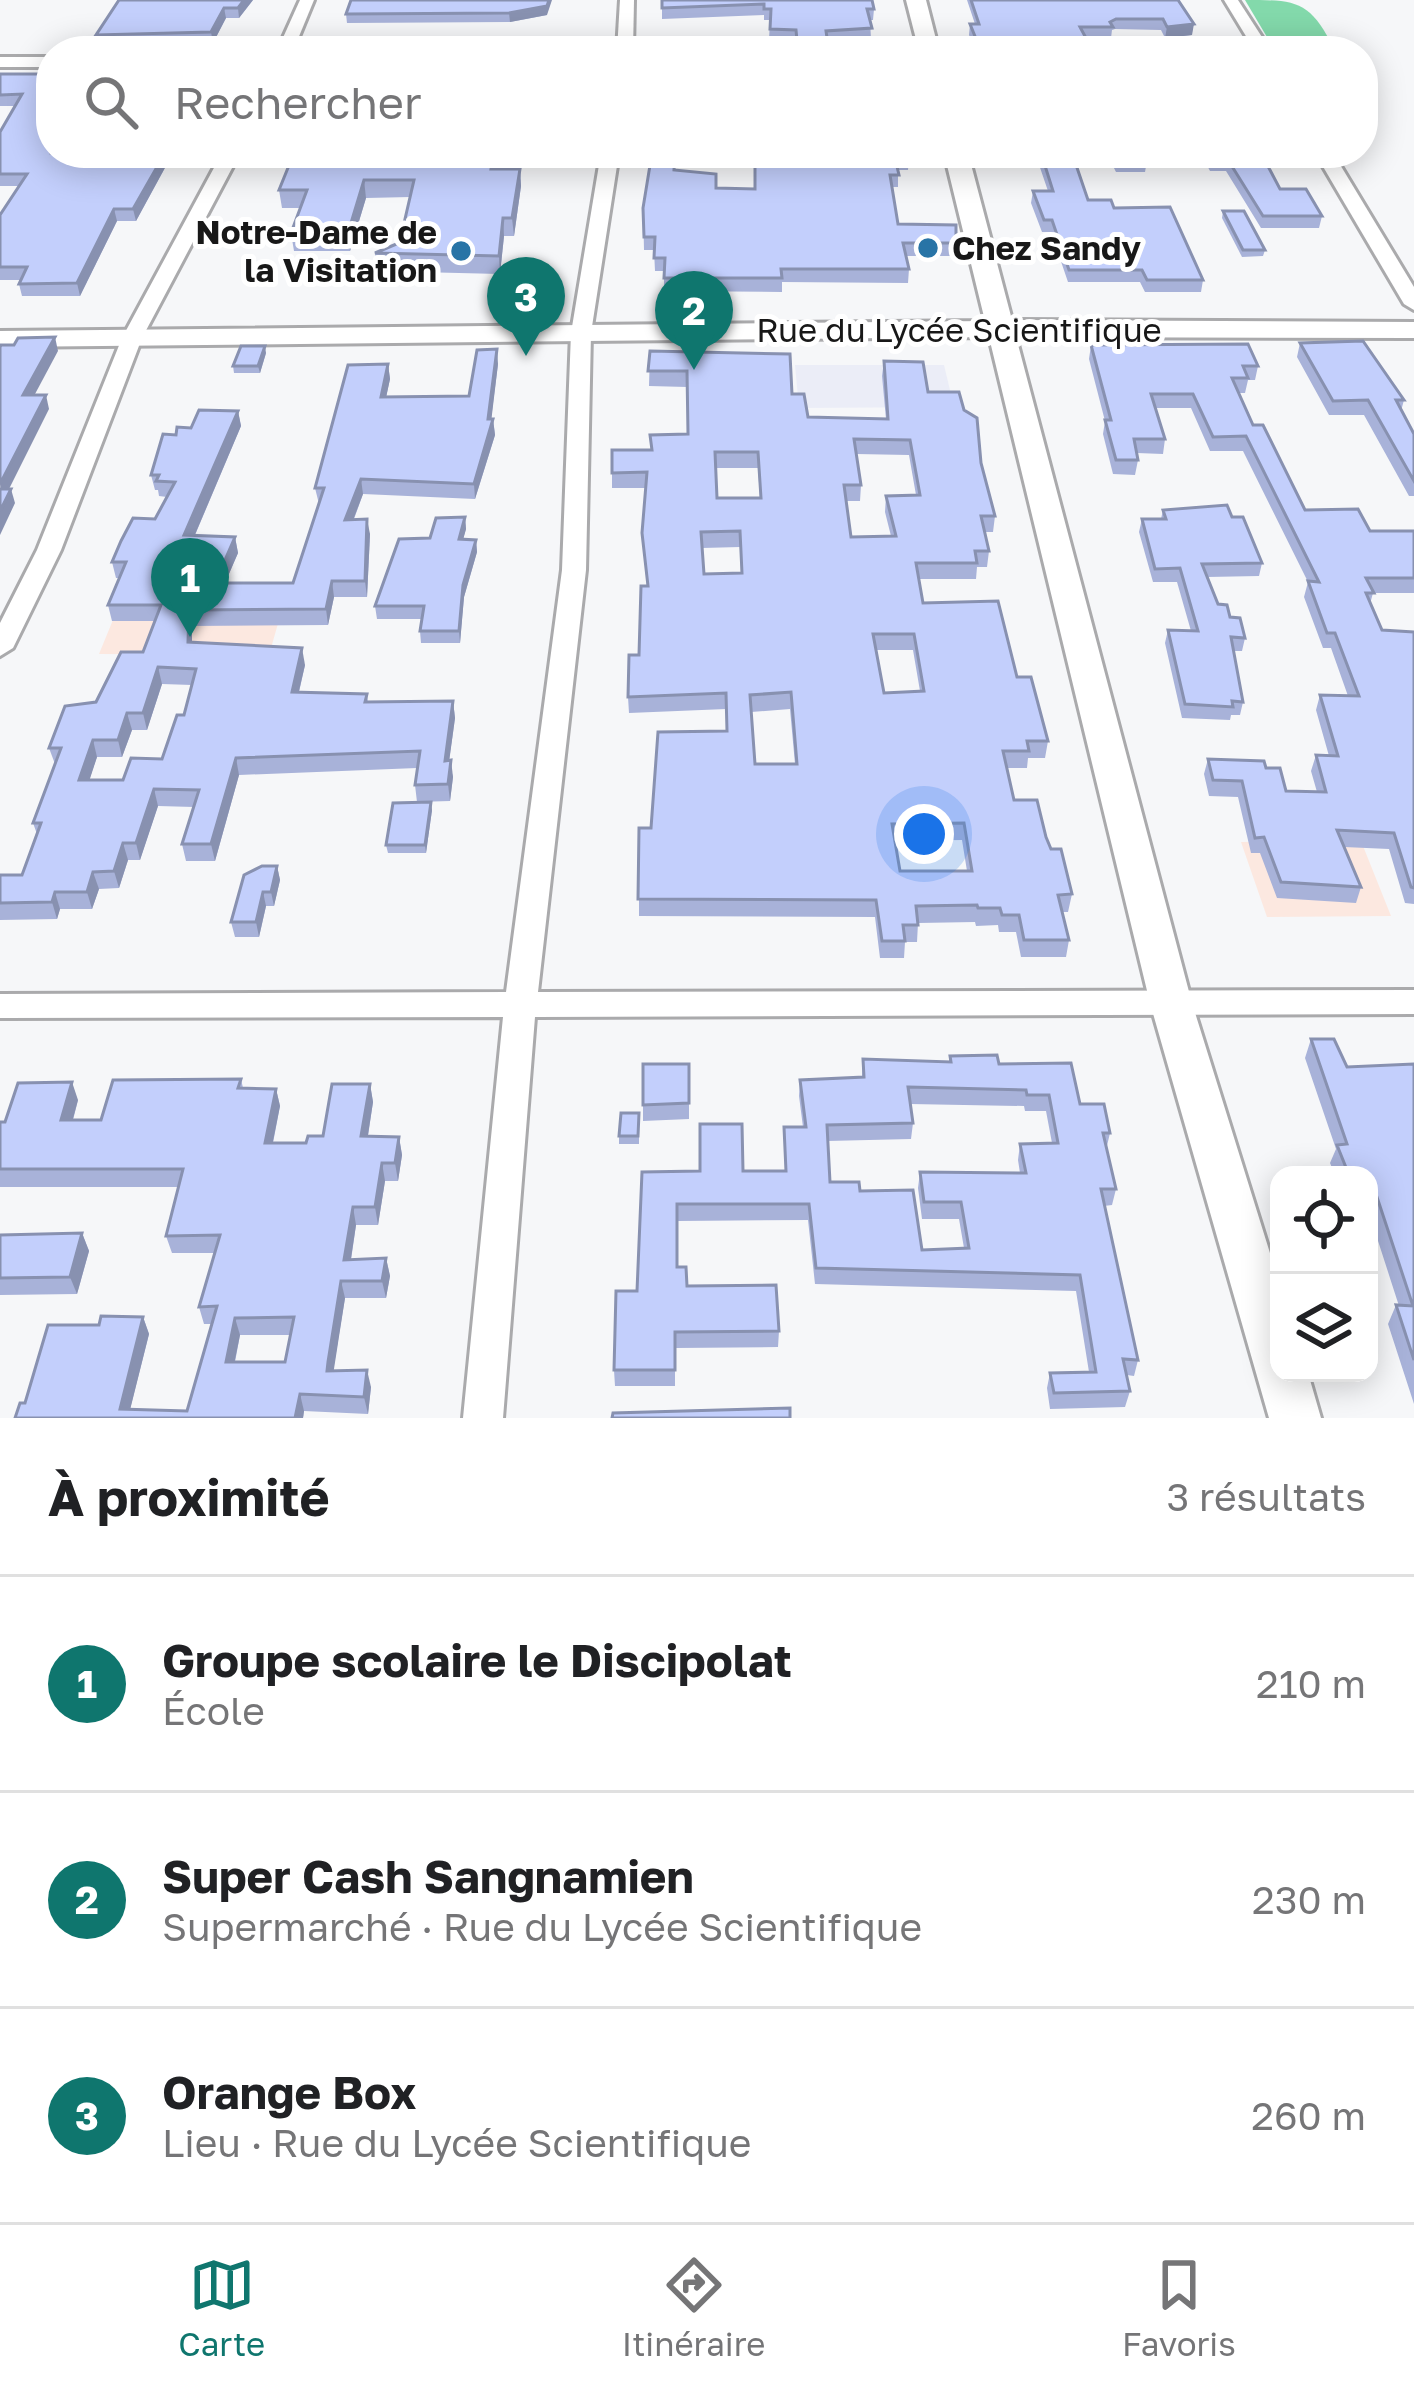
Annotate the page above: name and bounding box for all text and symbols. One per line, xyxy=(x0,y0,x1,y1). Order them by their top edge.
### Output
search box xyxy=(36,36,1378,168)
icon: search xyxy=(78,69,144,135)
text: Rechercher xyxy=(174,75,422,129)
place label: Notre-Dame de la Visitation xyxy=(196,212,437,289)
place label: Chez Sandy xyxy=(952,228,1141,267)
marker: Chez Sandy xyxy=(915,235,941,261)
marker: Notre-Dame de la Visitation xyxy=(448,238,474,264)
pin: 3 xyxy=(487,257,565,356)
pin: 2 xyxy=(655,271,733,370)
street label: Rue du Lycée Scientifique xyxy=(756,310,1162,349)
pin: 1 xyxy=(151,538,229,637)
your location xyxy=(894,804,954,864)
map controls xyxy=(1270,1166,1378,1382)
button: locate xyxy=(1270,1166,1378,1274)
button: layers xyxy=(1270,1274,1378,1382)
text: À proximité xyxy=(48,1466,330,1527)
text: 3 résultats xyxy=(1167,1473,1366,1520)
text: Groupe scolaire le Discipolat xyxy=(162,1633,792,1687)
text: 1 xyxy=(77,1660,97,1707)
text: 210 m xyxy=(1256,1660,1366,1707)
text: École xyxy=(162,1687,265,1734)
text: Super Cash Sangnamien xyxy=(162,1849,694,1903)
text: 2 xyxy=(75,1876,99,1923)
text: 230 m xyxy=(1252,1876,1366,1923)
text: Supermarché · Rue du Lycée Scientifique xyxy=(162,1903,922,1950)
text: Orange Box xyxy=(162,2065,416,2119)
text: 3 xyxy=(75,2092,99,2139)
text: 260 m xyxy=(1251,2092,1366,2139)
text: Lieu · Rue du Lycée Scientifique xyxy=(162,2119,751,2166)
tab: Carte xyxy=(178,2252,265,2363)
tab: Itinéraire xyxy=(622,2252,765,2363)
tab: Favoris xyxy=(1122,2252,1236,2363)

